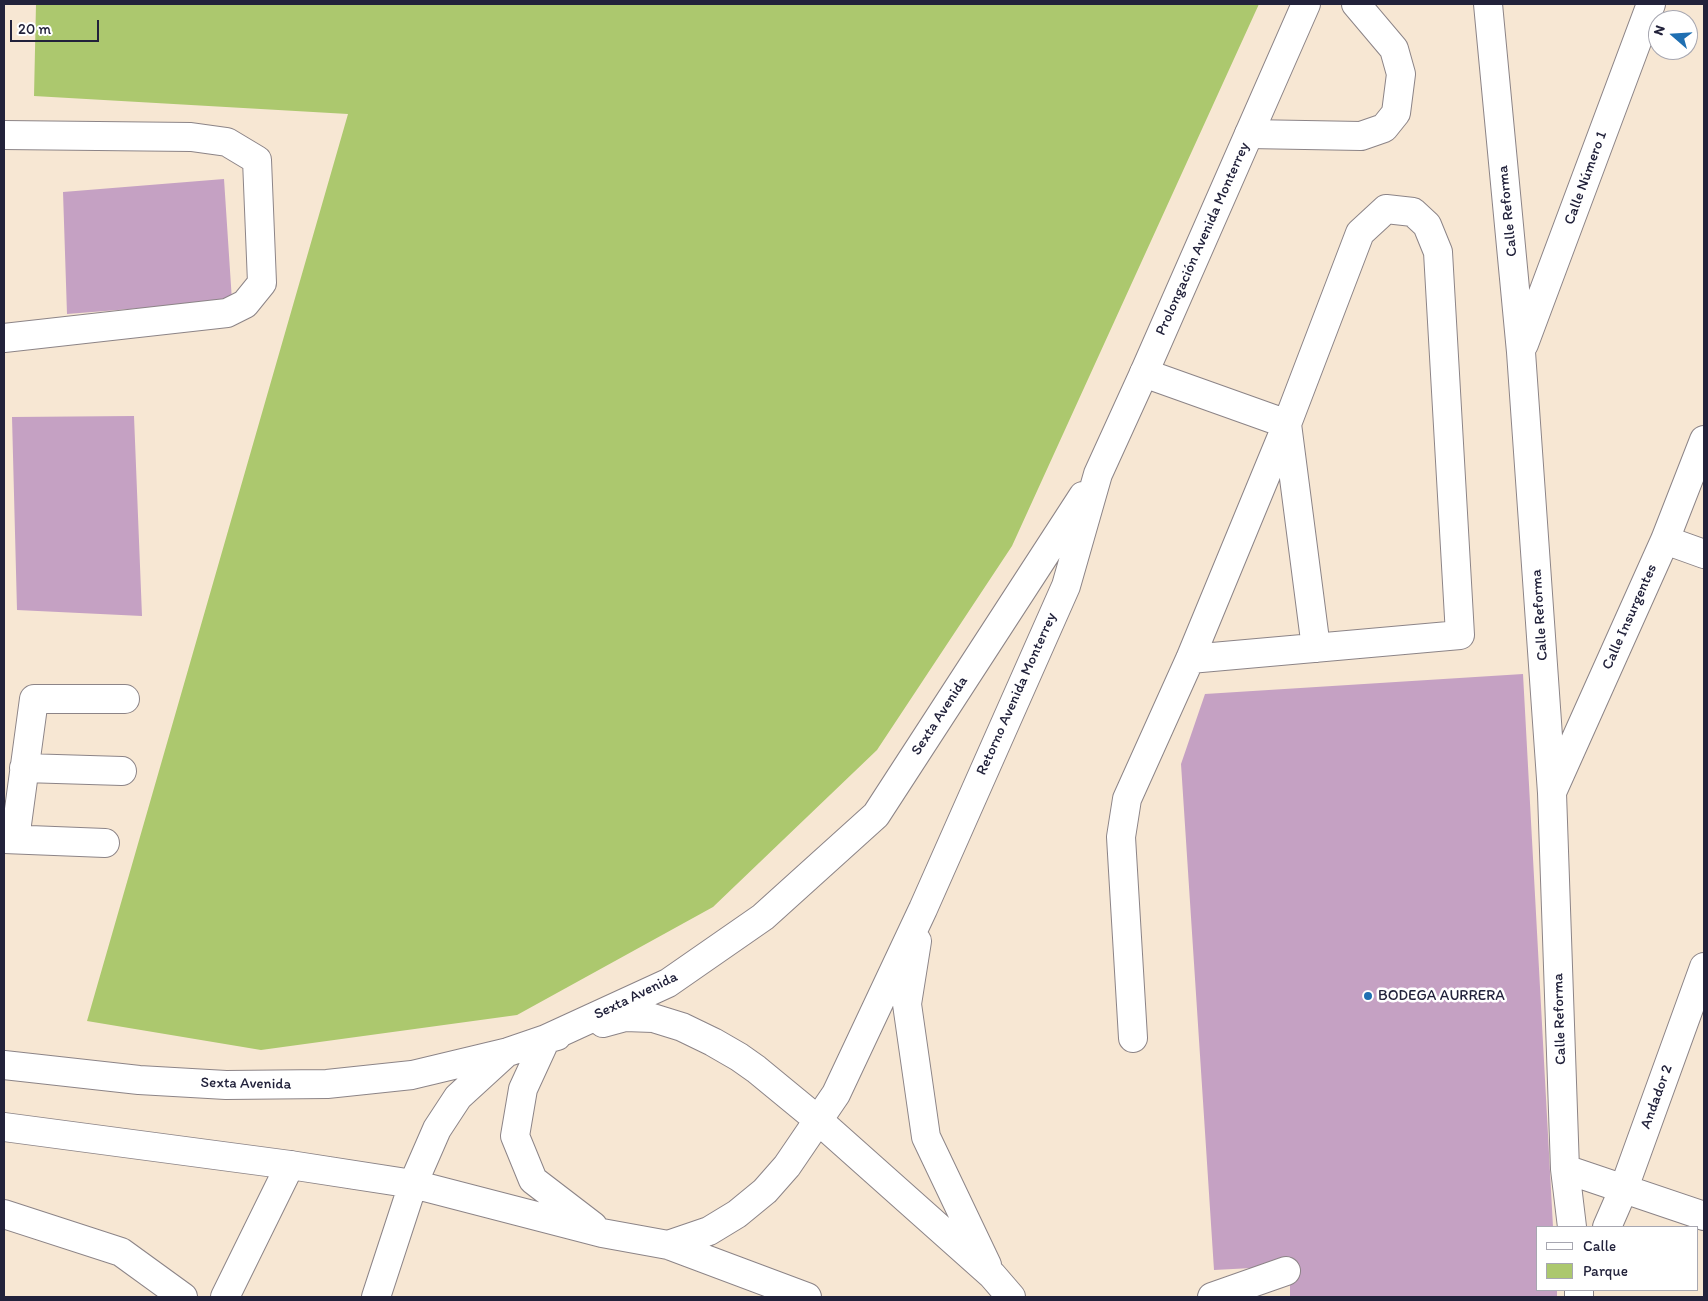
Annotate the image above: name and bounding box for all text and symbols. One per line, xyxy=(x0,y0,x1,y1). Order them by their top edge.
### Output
scale bar xyxy=(12,10,101,42)
north arrow xyxy=(1648,10,1698,60)
text: 20 m xyxy=(18,20,51,38)
text: N xyxy=(1650,23,1669,38)
street label: Calle Número 1 xyxy=(1561,129,1611,227)
street label: Prolongación Avenida Monterrey xyxy=(1152,140,1254,338)
street label: Calle Reforma xyxy=(1494,164,1522,258)
street label: Calle Insurgentes xyxy=(1599,561,1661,673)
street label: Calle Reforma xyxy=(1528,569,1552,661)
street label: Retorno Avenida Monterrey xyxy=(973,610,1061,778)
street label: Sexta Avenida xyxy=(908,673,972,759)
street label: Sexta Avenida xyxy=(591,968,681,1024)
street label: Calle Reforma xyxy=(1549,973,1571,1065)
place label: BODEGA AURRERA xyxy=(1378,987,1505,1005)
marker: BODEGA AURRERA xyxy=(1362,990,1374,1002)
street label: Andador 2 xyxy=(1637,1062,1677,1132)
street label: Sexta Avenida xyxy=(201,1074,291,1094)
legend xyxy=(1536,1226,1698,1291)
text: Calle xyxy=(1583,1237,1616,1255)
text: Parque xyxy=(1583,1262,1628,1280)

